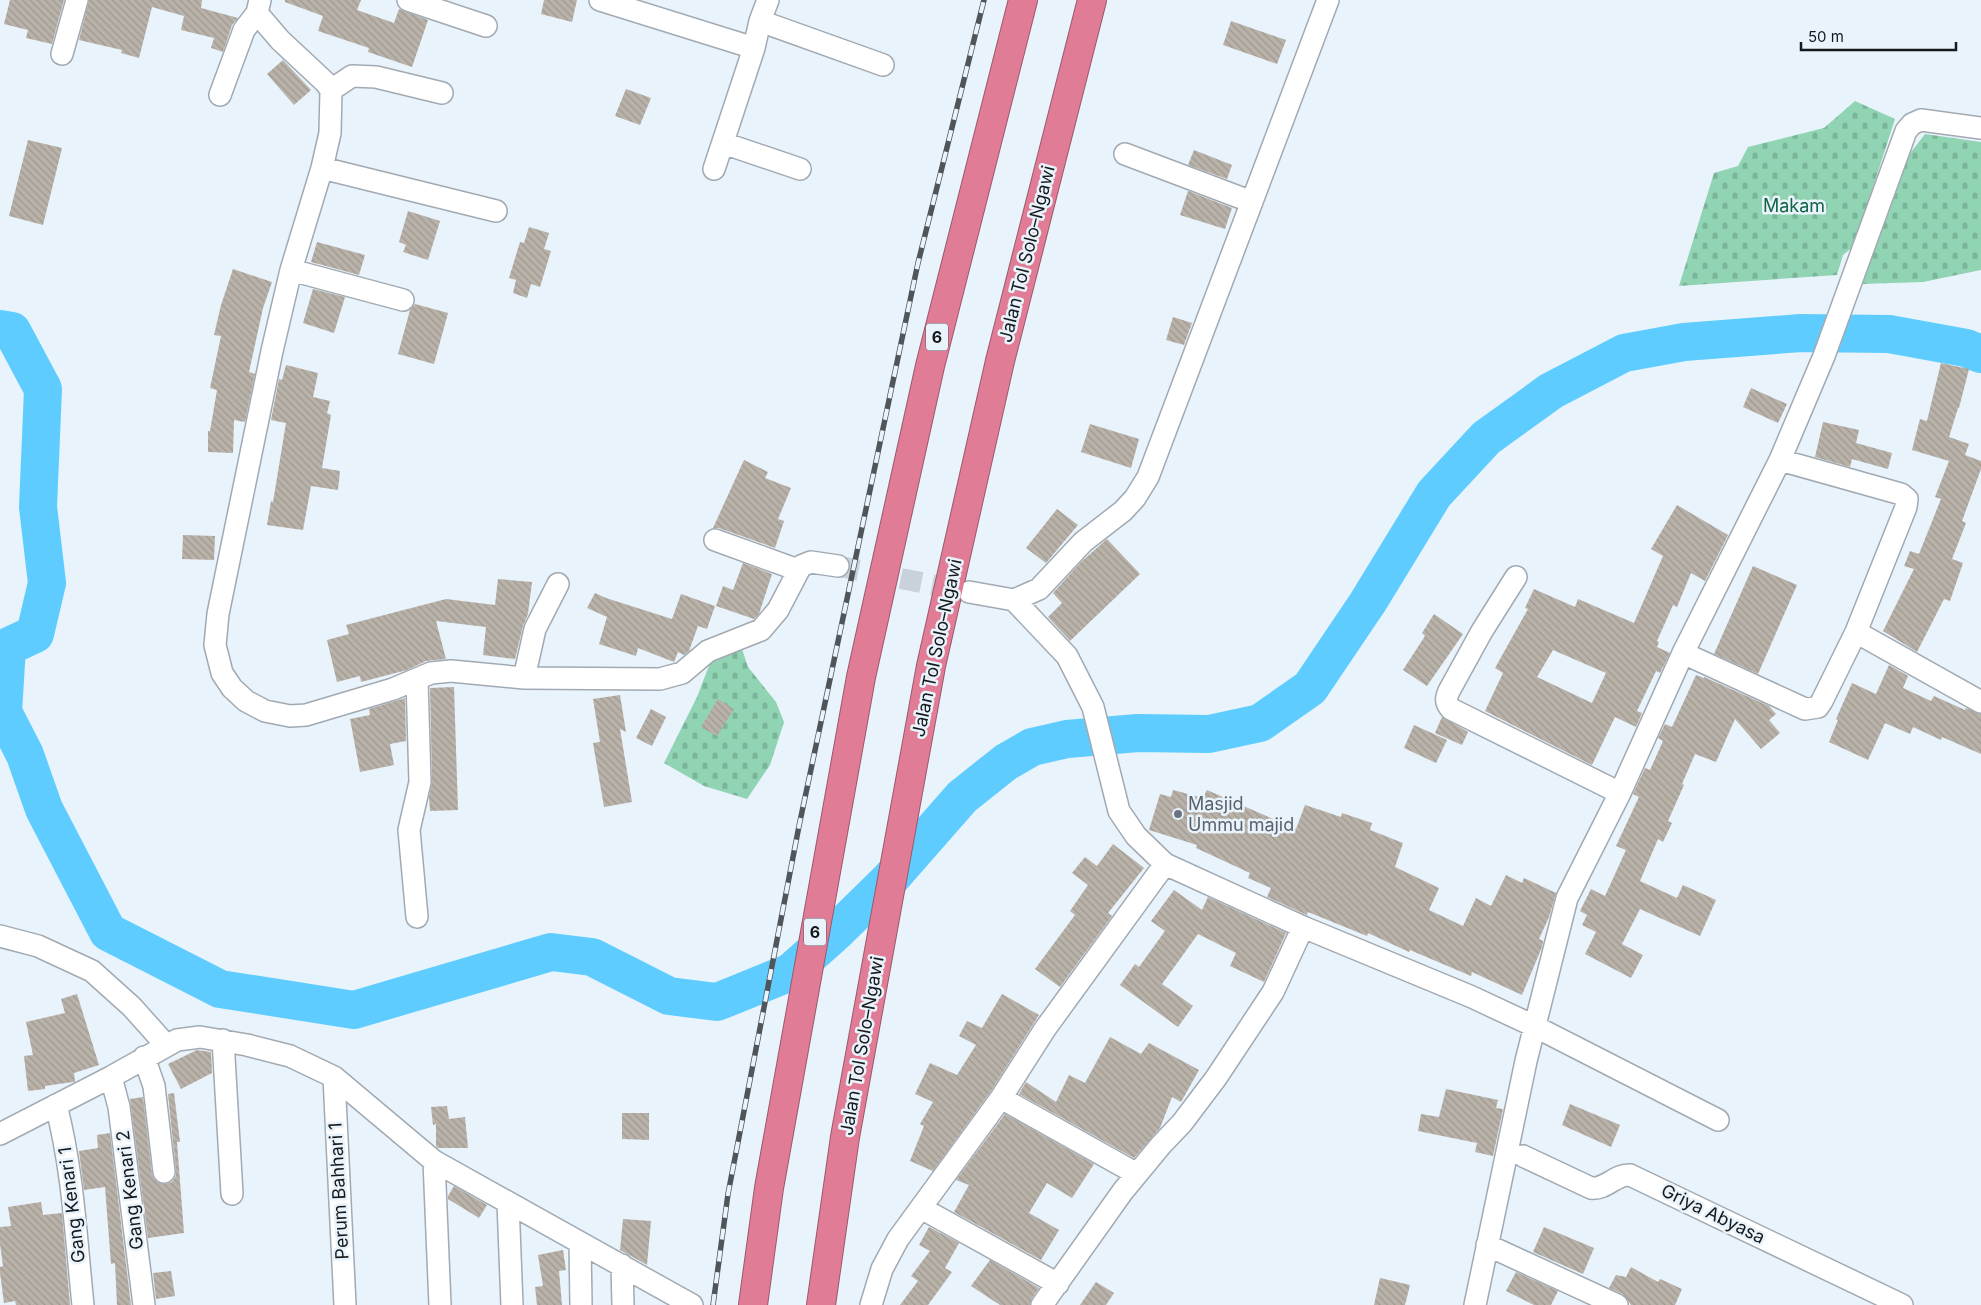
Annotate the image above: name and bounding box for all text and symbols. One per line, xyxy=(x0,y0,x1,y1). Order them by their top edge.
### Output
scale bar xyxy=(1801,20,1956,52)
text: 50 m xyxy=(1808,27,1844,46)
street label: Jalan Tol Solo–Ngawi xyxy=(994,163,1059,344)
park label: Makam xyxy=(1763,195,1825,216)
road number: 6 xyxy=(926,324,948,351)
street label: Jalan Tol Solo–Ngawi xyxy=(907,557,966,739)
place label: Masjid Ummu majid xyxy=(1188,793,1294,835)
marker: Masjid Ummu majid xyxy=(1172,808,1184,820)
road number: 6 xyxy=(804,919,826,946)
street label: Jalan Tol Solo–Ngawi xyxy=(835,955,888,1137)
street label: Perum Bahhari 1 xyxy=(324,1122,353,1260)
street label: Gang Kenari 2 xyxy=(112,1129,147,1251)
street label: Gang Kenari 1 xyxy=(54,1146,89,1264)
street label: Griya Abyasa xyxy=(1658,1179,1769,1248)

